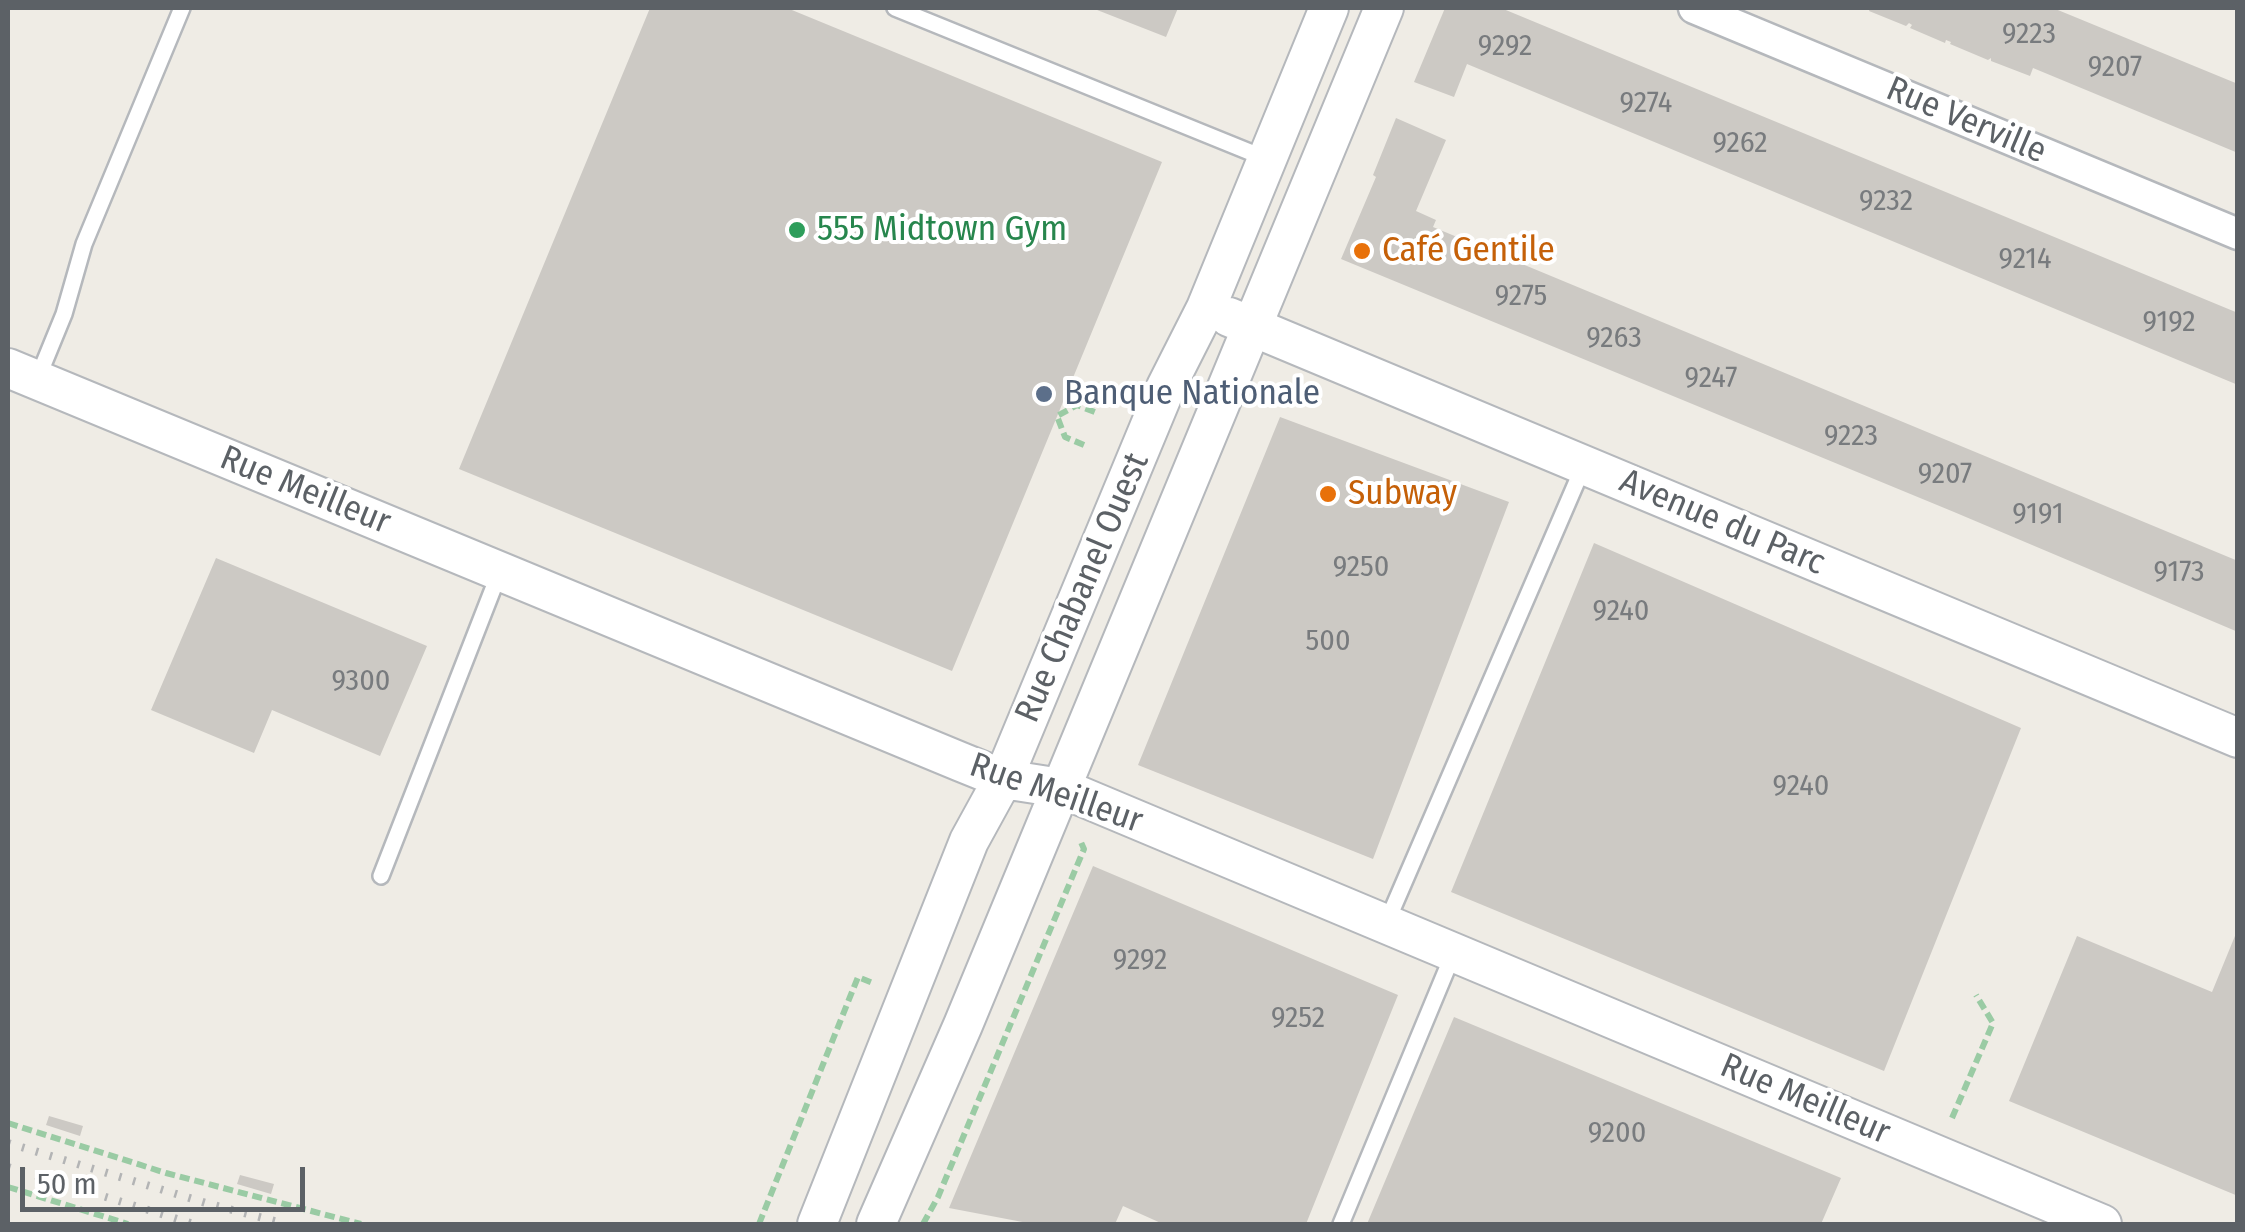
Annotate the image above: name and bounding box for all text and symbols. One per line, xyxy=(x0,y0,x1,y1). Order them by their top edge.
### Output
house number: 9223 xyxy=(2002,17,2056,53)
house number: 9292 xyxy=(1478,29,1532,65)
house number: 9207 xyxy=(2088,50,2142,86)
street label: Rue Verville xyxy=(1880,69,2052,173)
house number: 9274 xyxy=(1620,86,1672,122)
house number: 9262 xyxy=(1712,126,1768,162)
house number: 9232 xyxy=(1859,184,1913,220)
place label: 555 Midtown Gym xyxy=(817,209,1067,251)
marker: 555 Midtown Gym xyxy=(786,219,808,241)
place label: Café Gentile xyxy=(1382,230,1555,272)
marker: Café Gentile xyxy=(1351,240,1373,262)
house number: 9214 xyxy=(1999,242,2051,278)
house number: 9275 xyxy=(1495,279,1547,315)
house number: 9192 xyxy=(2142,305,2196,341)
house number: 9263 xyxy=(1586,321,1642,357)
house number: 9247 xyxy=(1685,361,1737,397)
place label: Banque Nationale xyxy=(1064,373,1320,415)
marker: Banque Nationale xyxy=(1033,383,1055,405)
house number: 9223 xyxy=(1824,419,1878,455)
street label: Rue Meilleur xyxy=(214,438,396,544)
street label: Rue Chabanel Ouest xyxy=(1007,447,1159,729)
house number: 9207 xyxy=(1918,457,1972,493)
street label: Avenue du Parc xyxy=(1613,461,1831,585)
place label: Subway xyxy=(1348,473,1457,515)
marker: Subway xyxy=(1317,483,1339,505)
house number: 9191 xyxy=(2012,497,2064,533)
house number: 9250 xyxy=(1333,550,1389,586)
house number: 9173 xyxy=(2153,555,2205,591)
house number: 9240 xyxy=(1593,594,1649,630)
house number: 500 xyxy=(1305,624,1351,660)
house number: 9300 xyxy=(332,664,390,700)
street label: Rue Meilleur xyxy=(964,745,1148,843)
house number: 9240 xyxy=(1773,769,1829,805)
house number: 9292 xyxy=(1113,943,1167,979)
house number: 9252 xyxy=(1271,1001,1325,1037)
street label: Rue Meilleur xyxy=(1714,1046,1896,1154)
house number: 9200 xyxy=(1588,1116,1646,1152)
scale bar xyxy=(25,1147,310,1209)
text: 50 m xyxy=(37,1166,97,1202)

